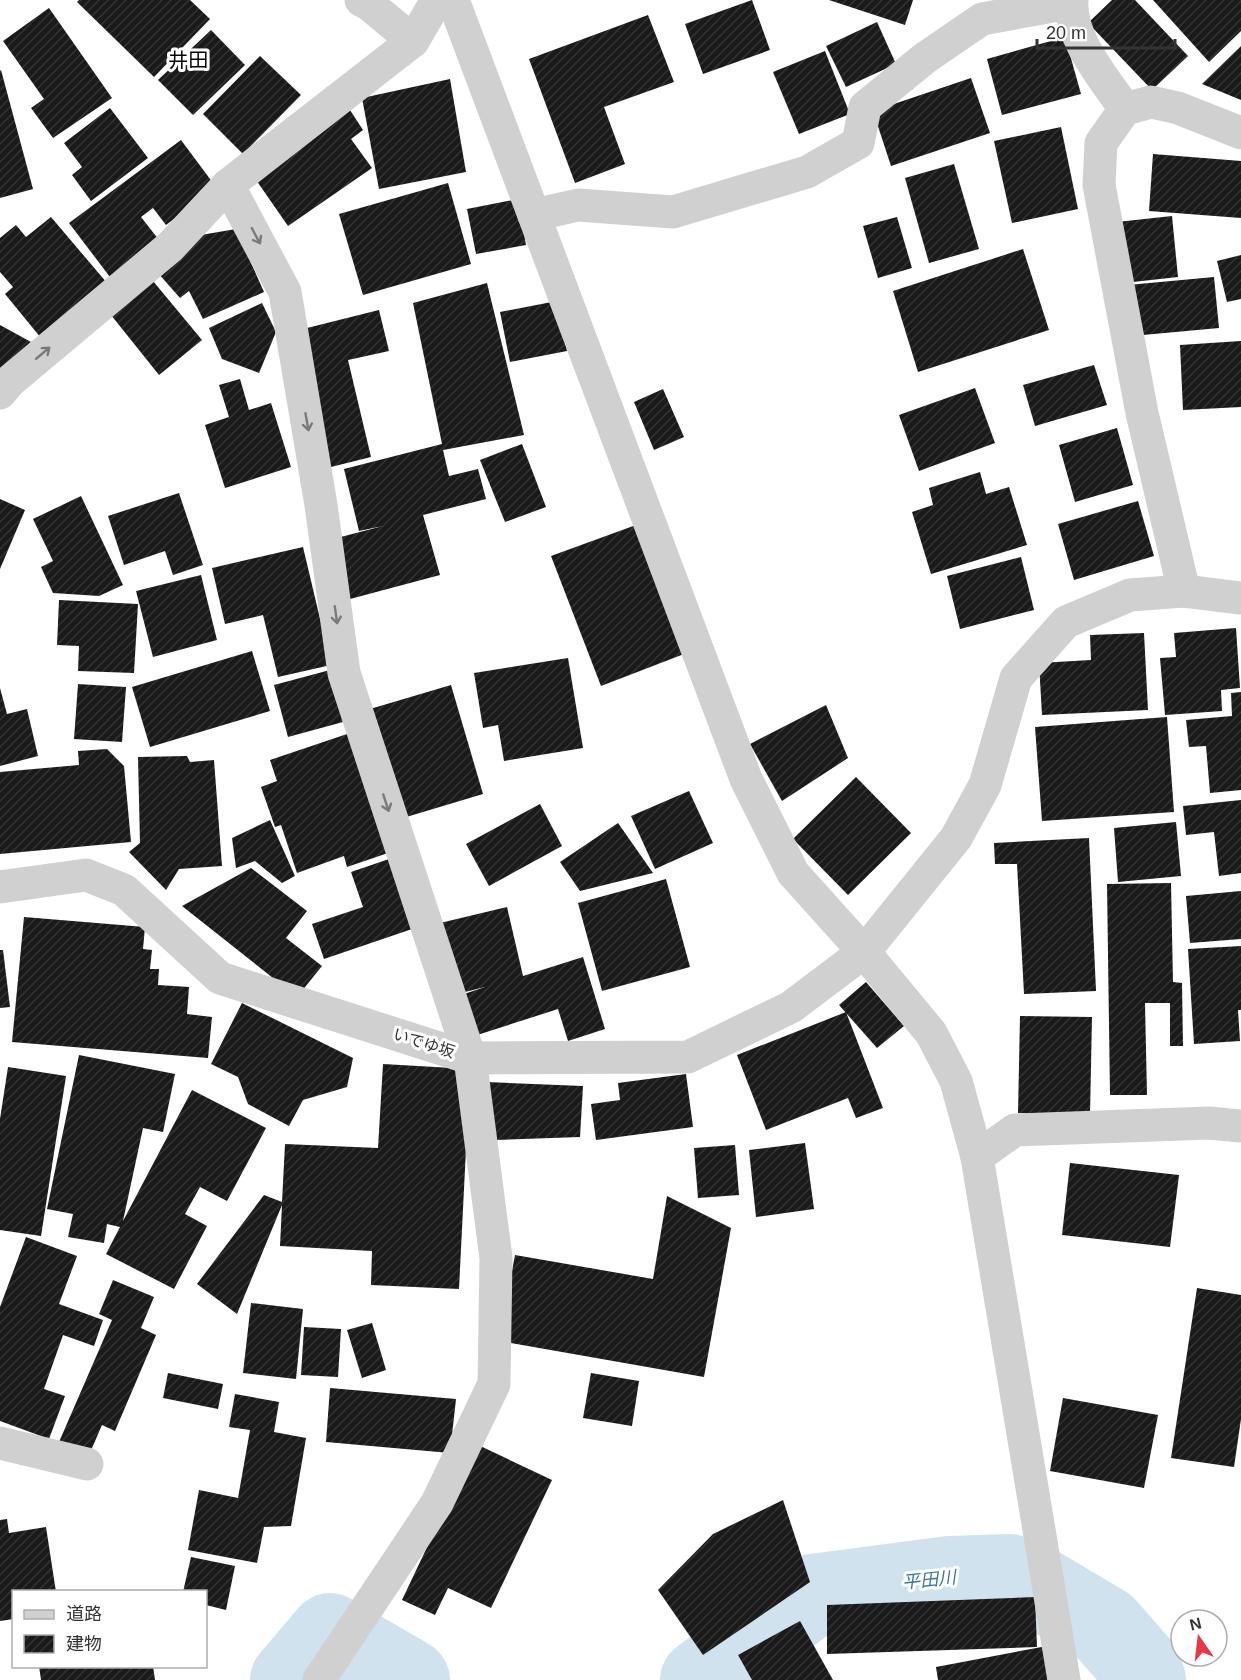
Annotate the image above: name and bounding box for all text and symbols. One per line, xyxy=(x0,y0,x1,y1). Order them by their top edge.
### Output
scale bar xyxy=(1037,12,1175,50)
text: 20 m xyxy=(1046,23,1086,43)
district label: 井田 xyxy=(168,49,208,71)
one-way arrow xyxy=(250,227,262,245)
one-way arrow xyxy=(35,347,51,360)
one-way arrow xyxy=(302,412,313,432)
one-way arrow xyxy=(330,605,341,624)
one-way arrow xyxy=(381,793,392,812)
street label: いでゆ坂 xyxy=(391,1025,457,1061)
water label: 平田川 xyxy=(901,1567,959,1593)
legend xyxy=(12,1590,207,1668)
text: 道路 xyxy=(66,1604,102,1624)
north arrow xyxy=(1169,1608,1229,1668)
text: N xyxy=(1188,1614,1203,1634)
text: 建物 xyxy=(66,1634,102,1654)

